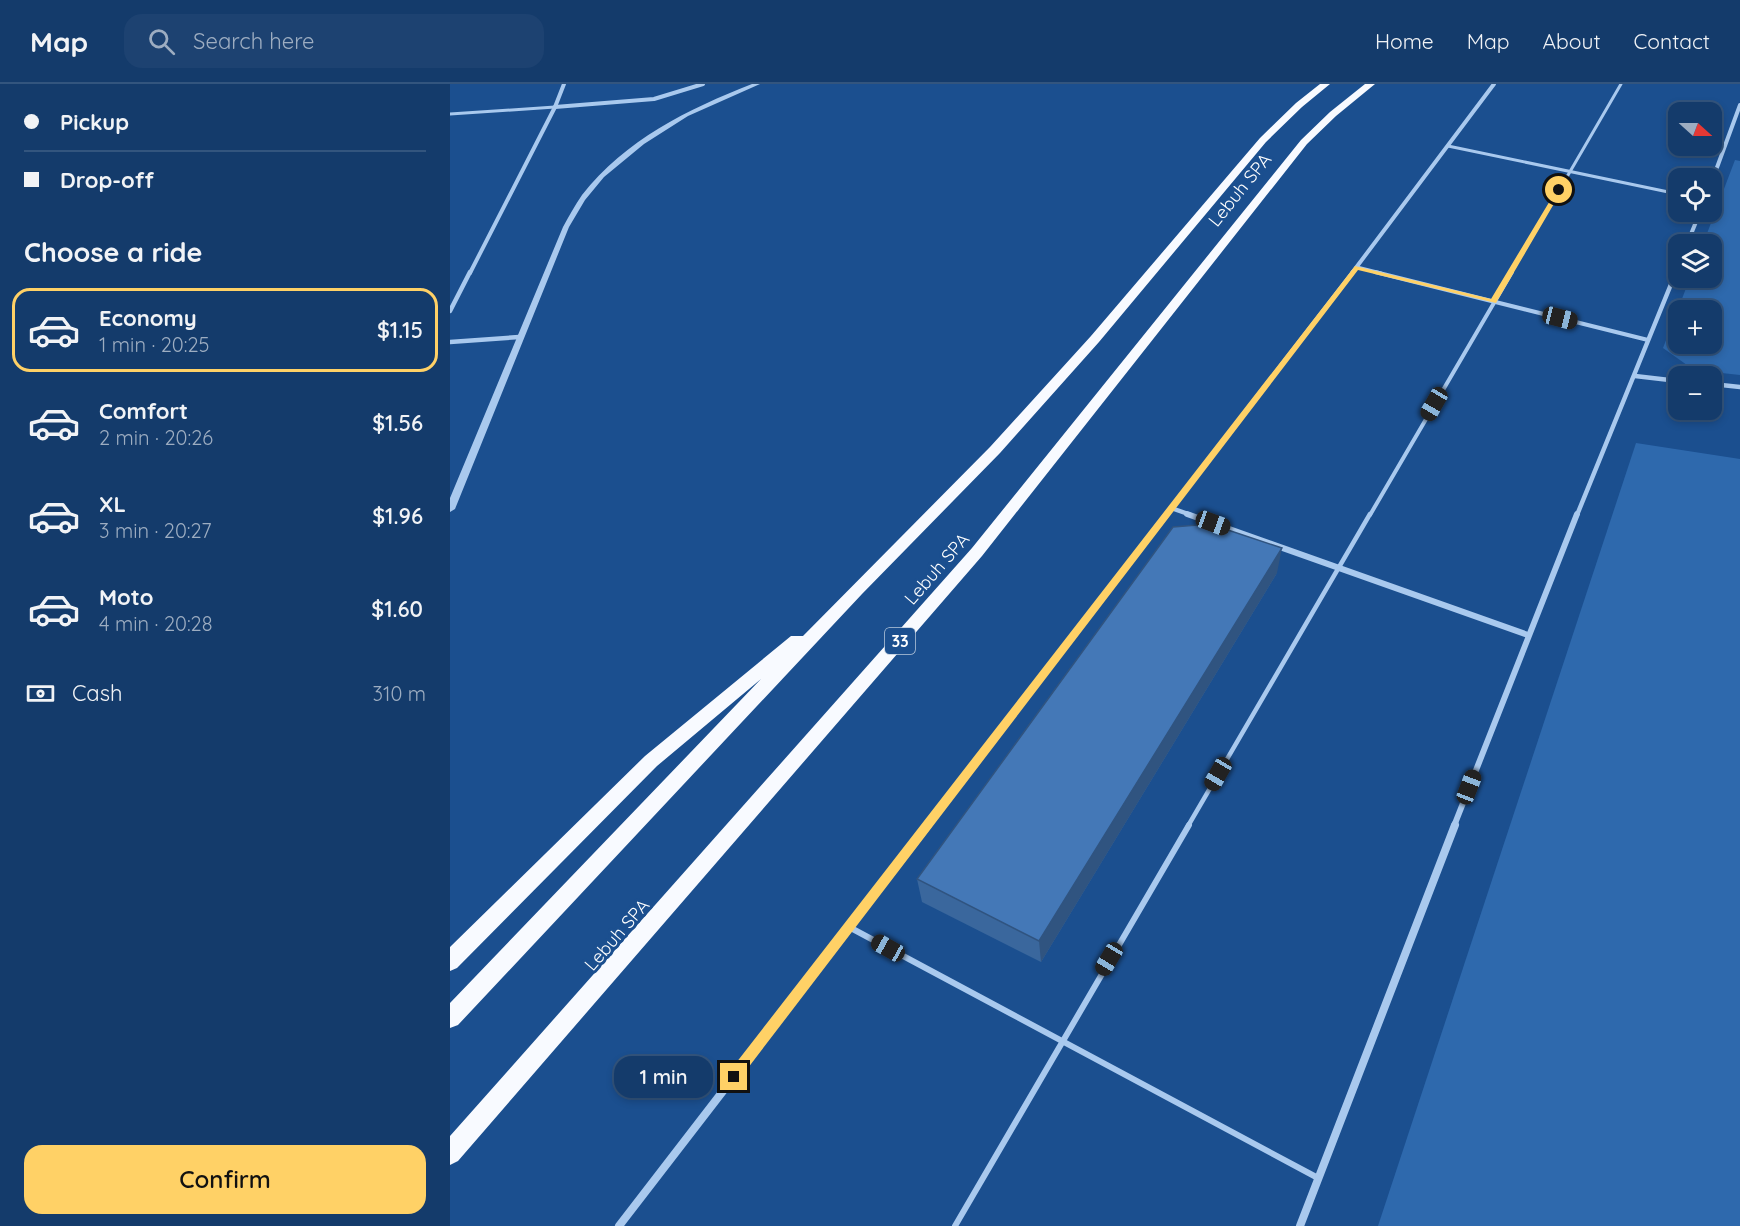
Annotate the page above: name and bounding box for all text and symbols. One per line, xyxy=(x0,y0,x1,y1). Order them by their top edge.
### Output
search box xyxy=(124,14,544,68)
text: Map xyxy=(30,24,88,59)
icon: search xyxy=(145,25,178,58)
text: Search here xyxy=(193,27,315,55)
text: Home xyxy=(1375,28,1434,54)
text: Map xyxy=(1467,28,1510,54)
text: About xyxy=(1543,28,1601,54)
text: Contact xyxy=(1634,28,1710,54)
north arrow xyxy=(1668,102,1722,156)
map controls xyxy=(1668,102,1722,420)
text: Pickup xyxy=(60,108,129,136)
street label: Lebuh SPA xyxy=(1203,148,1276,231)
text: Drop-off xyxy=(60,166,154,194)
button: locate xyxy=(1668,168,1722,222)
route start xyxy=(1545,176,1572,203)
button: layers xyxy=(1668,234,1722,288)
text: Choose a ride xyxy=(24,235,202,269)
button: + xyxy=(1668,300,1722,354)
icon: car xyxy=(27,303,81,357)
text: Economy xyxy=(99,304,197,332)
car xyxy=(1540,305,1580,331)
text: $1.15 xyxy=(377,316,423,344)
text: 1 min · 20:25 xyxy=(99,332,209,357)
button: − xyxy=(1668,366,1722,420)
car xyxy=(1417,384,1451,424)
icon: car xyxy=(27,396,81,450)
text: Comfort xyxy=(99,397,188,425)
text: $1.56 xyxy=(372,409,423,437)
text: 2 min · 20:26 xyxy=(99,425,213,450)
icon: car xyxy=(27,489,81,543)
text: XL xyxy=(99,490,126,518)
text: $1.96 xyxy=(372,502,423,530)
car xyxy=(1193,508,1233,538)
text: 3 min · 20:27 xyxy=(99,518,212,543)
street label: Lebuh SPA xyxy=(899,528,974,609)
icon: car xyxy=(27,582,81,636)
text: Moto xyxy=(99,583,153,611)
text: $1.60 xyxy=(371,595,423,623)
text: 4 min · 20:28 xyxy=(99,611,213,636)
road number: 33 xyxy=(885,628,915,654)
icon: cash xyxy=(24,677,57,710)
text: Cash xyxy=(72,679,123,707)
text: 310 m xyxy=(373,681,426,706)
car xyxy=(1201,754,1235,794)
car xyxy=(1454,767,1484,807)
street label: Lebuh SPA xyxy=(579,894,654,975)
car xyxy=(868,931,908,965)
car xyxy=(1092,939,1126,979)
callout: 1 min xyxy=(614,1056,713,1098)
route end xyxy=(720,1063,747,1090)
text: 1 min xyxy=(640,1064,687,1089)
button: Confirm xyxy=(24,1145,426,1214)

